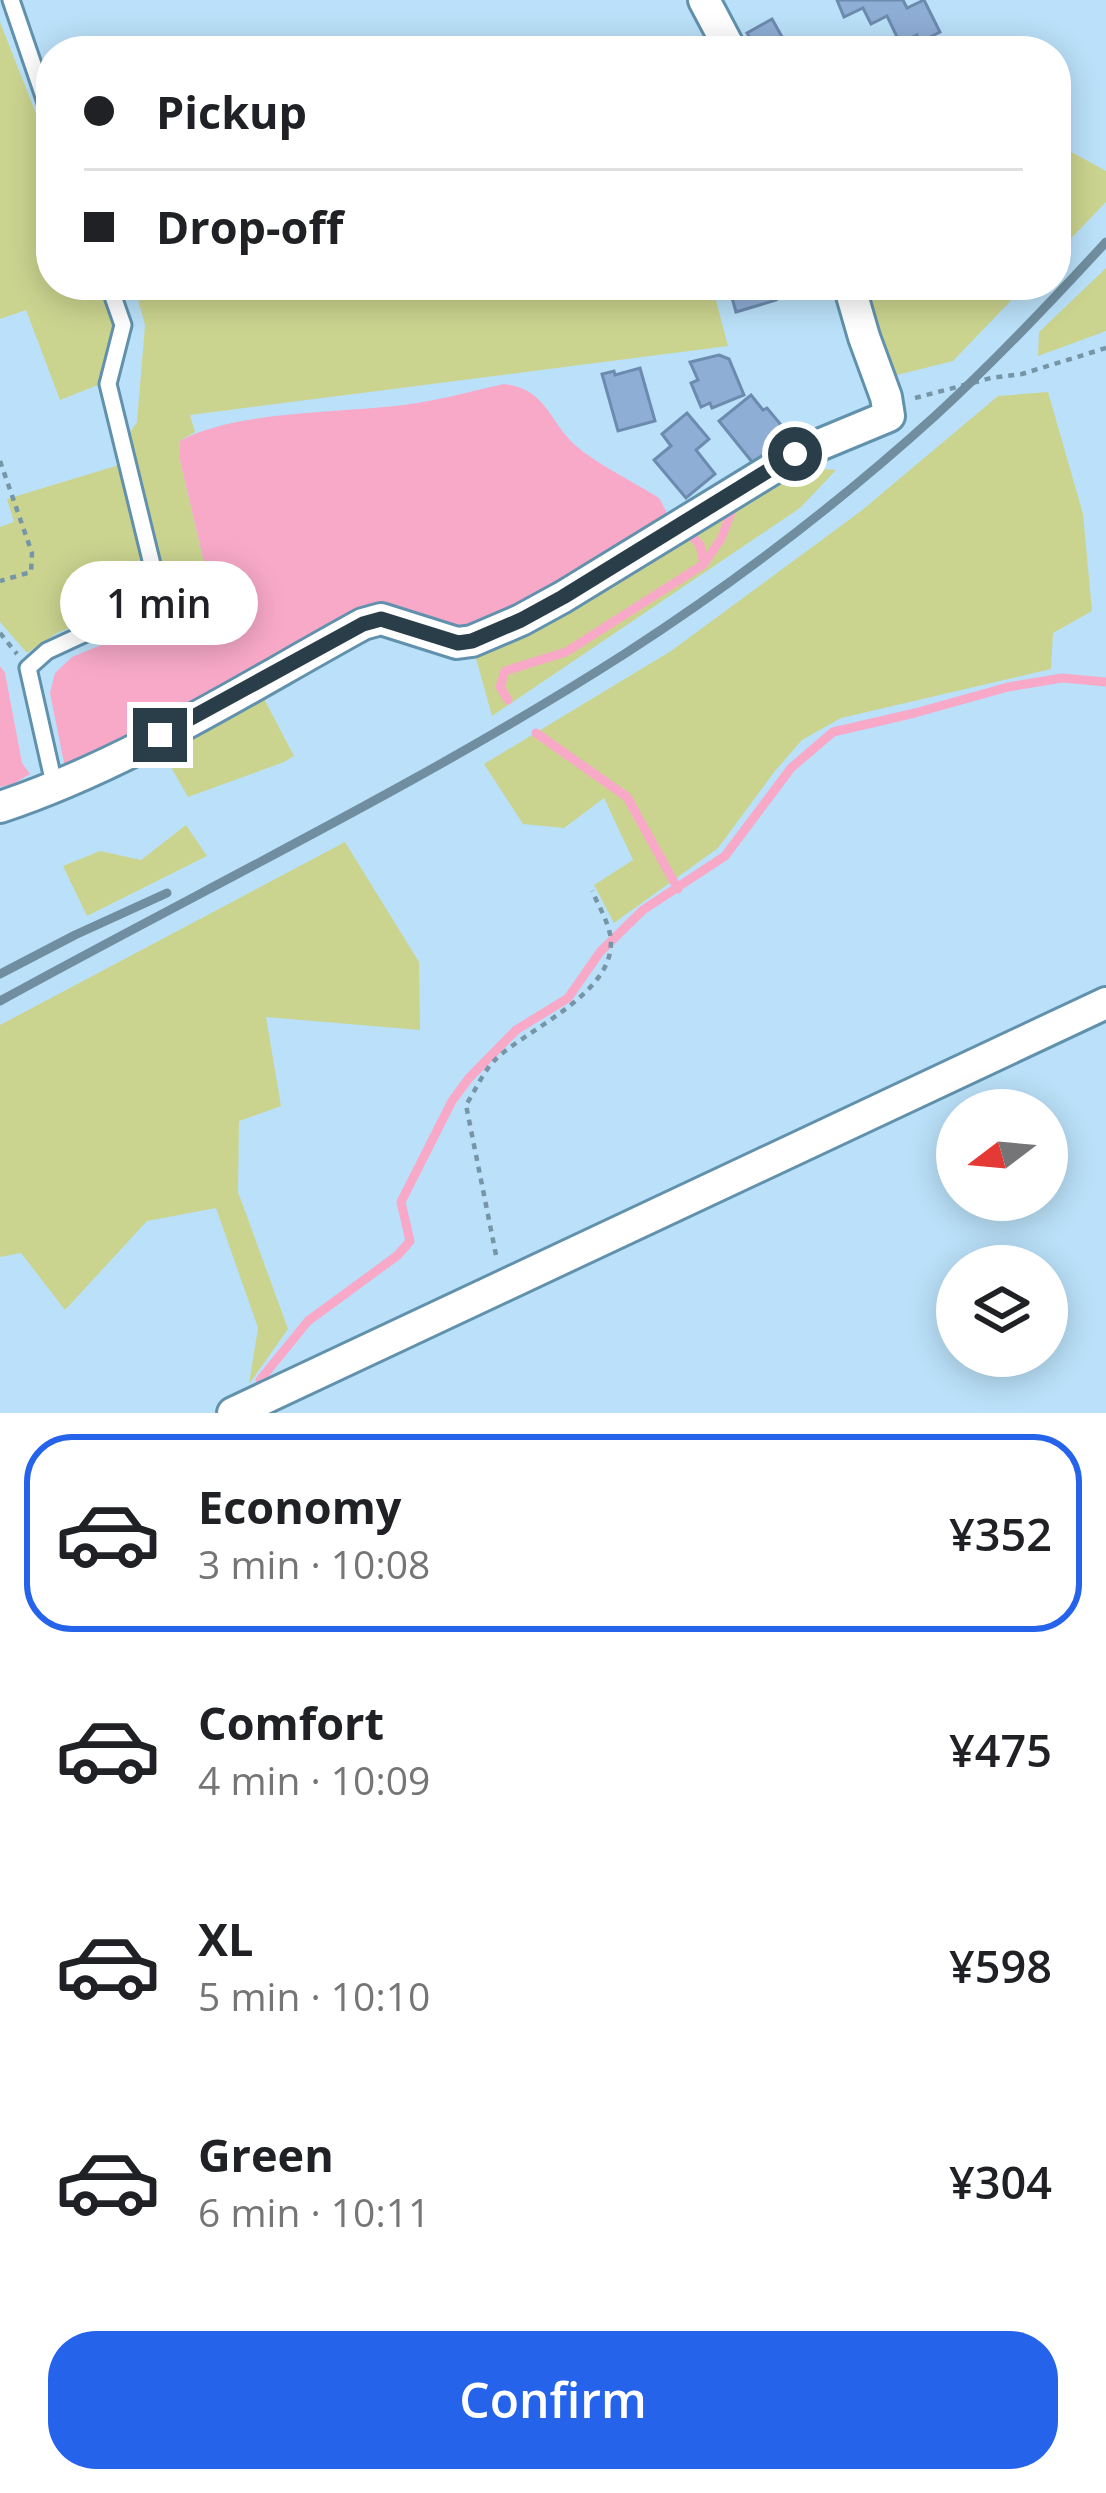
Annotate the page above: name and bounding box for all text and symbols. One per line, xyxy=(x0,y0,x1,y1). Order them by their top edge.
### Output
text: Pickup xyxy=(156,81,307,142)
text: Drop-off xyxy=(156,196,343,257)
route start xyxy=(768,427,822,481)
callout: 1 min xyxy=(61,561,259,645)
text: 1 min xyxy=(106,576,212,629)
route end xyxy=(133,708,187,762)
north arrow xyxy=(936,1089,1068,1221)
map controls xyxy=(936,1089,1068,1377)
button: layers xyxy=(936,1245,1068,1377)
text: Economy xyxy=(198,1476,401,1537)
icon: car xyxy=(54,1479,162,1587)
text: ¥352 xyxy=(949,1503,1052,1564)
text: 3 min · 10:08 xyxy=(198,1537,430,1590)
text: Comfort xyxy=(198,1692,384,1753)
icon: car xyxy=(54,1695,162,1803)
text: ¥475 xyxy=(949,1719,1052,1780)
text: 4 min · 10:09 xyxy=(198,1753,430,1806)
text: XL xyxy=(198,1908,253,1969)
icon: car xyxy=(54,1911,162,2019)
text: ¥598 xyxy=(949,1935,1052,1996)
text: 5 min · 10:10 xyxy=(198,1969,430,2022)
text: Green xyxy=(198,2124,334,2185)
icon: car xyxy=(54,2127,162,2235)
text: ¥304 xyxy=(949,2151,1052,2212)
text: 6 min · 10:11 xyxy=(198,2185,430,2238)
button: Confirm xyxy=(48,2331,1058,2469)

